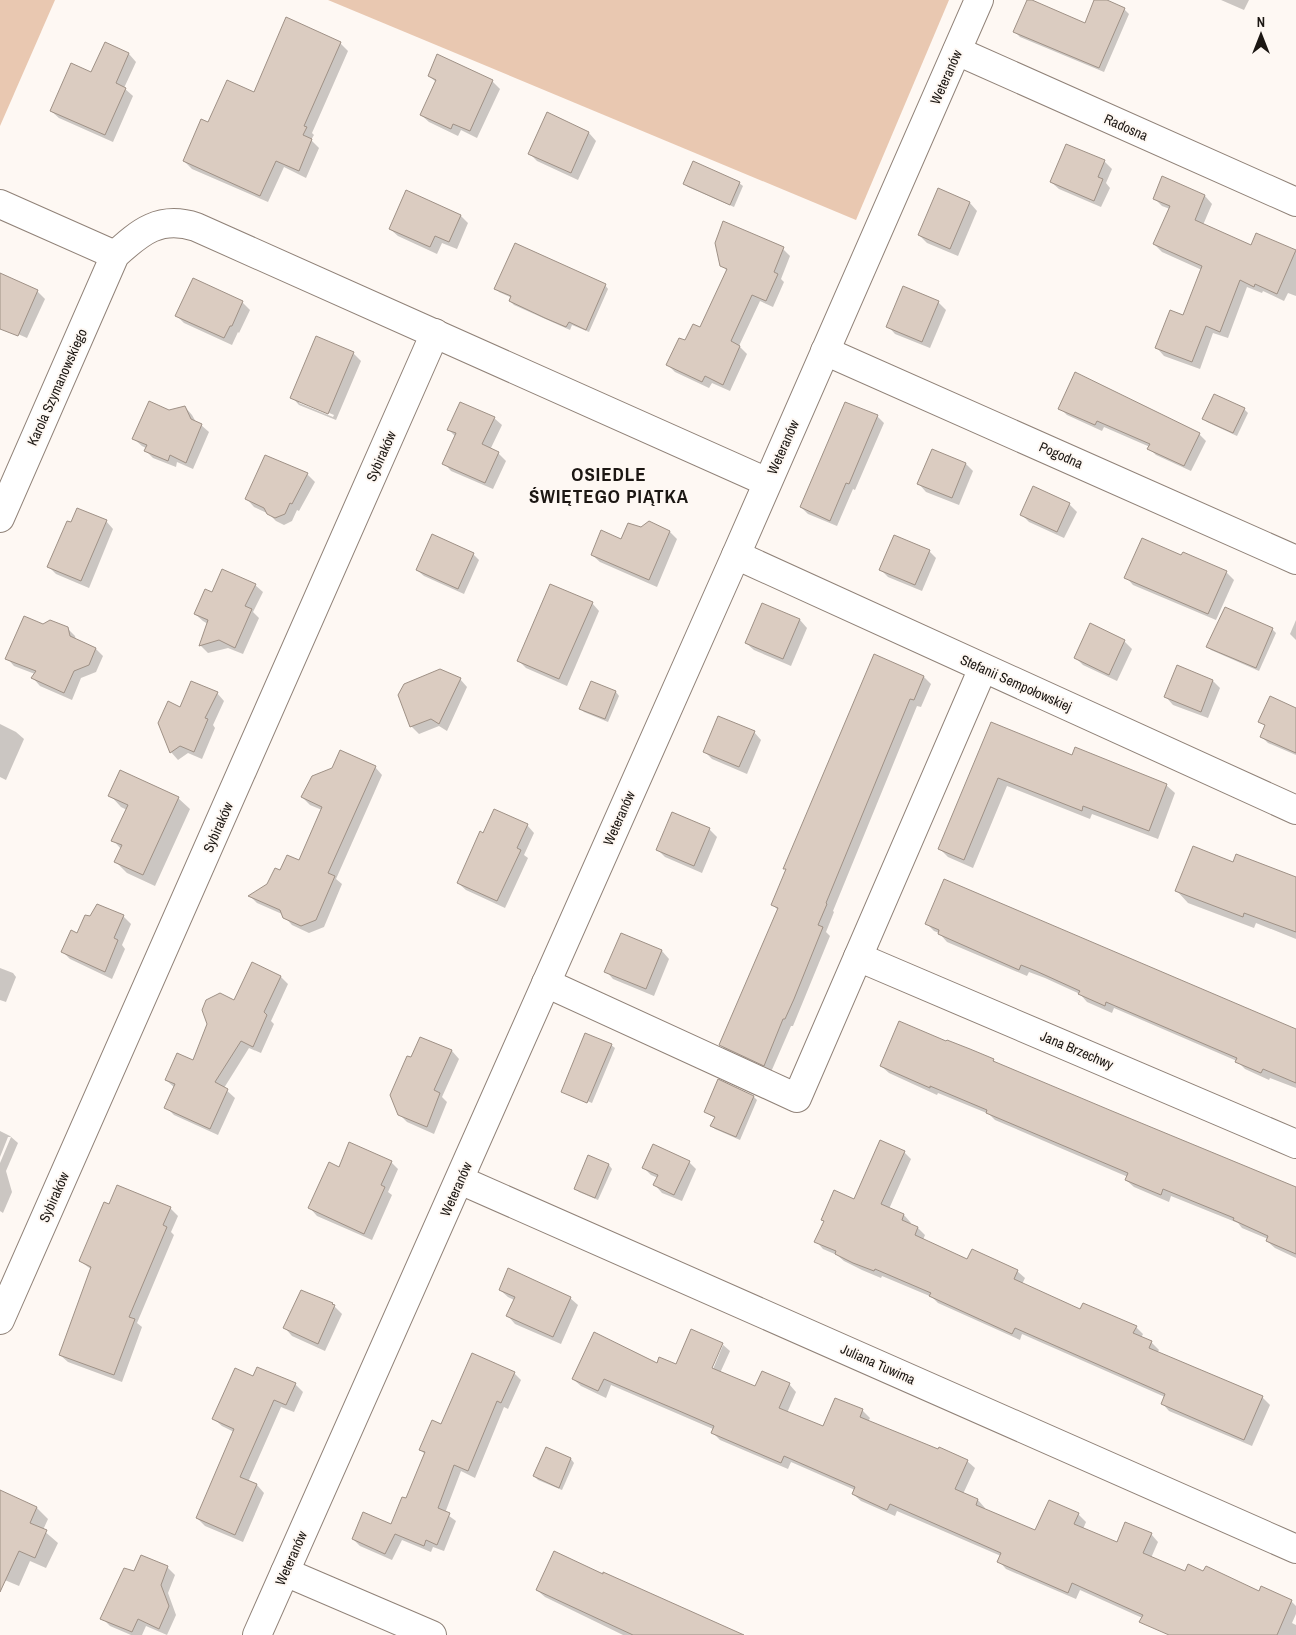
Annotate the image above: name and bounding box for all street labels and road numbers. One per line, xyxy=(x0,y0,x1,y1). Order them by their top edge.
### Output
street label: Weteranów xyxy=(926,46,966,107)
street label: Radosna xyxy=(1101,109,1151,145)
street label: Karola Szymanowskiego xyxy=(23,326,91,448)
street label: Weteranów xyxy=(763,416,803,477)
street label: Sybiraków xyxy=(362,427,400,484)
street label: Pogodna xyxy=(1036,437,1086,473)
street label: Stefanii Sempołowskiej xyxy=(958,650,1074,716)
street label: Weteranów xyxy=(599,787,639,848)
street label: Sybiraków xyxy=(199,798,237,855)
street label: Jana Brzechwy xyxy=(1038,1027,1117,1074)
street label: Weteranów xyxy=(436,1158,476,1219)
street label: Sybiraków xyxy=(35,1168,73,1225)
street label: Juliana Tuwima xyxy=(838,1340,919,1389)
street label: Weteranów xyxy=(271,1527,311,1588)

